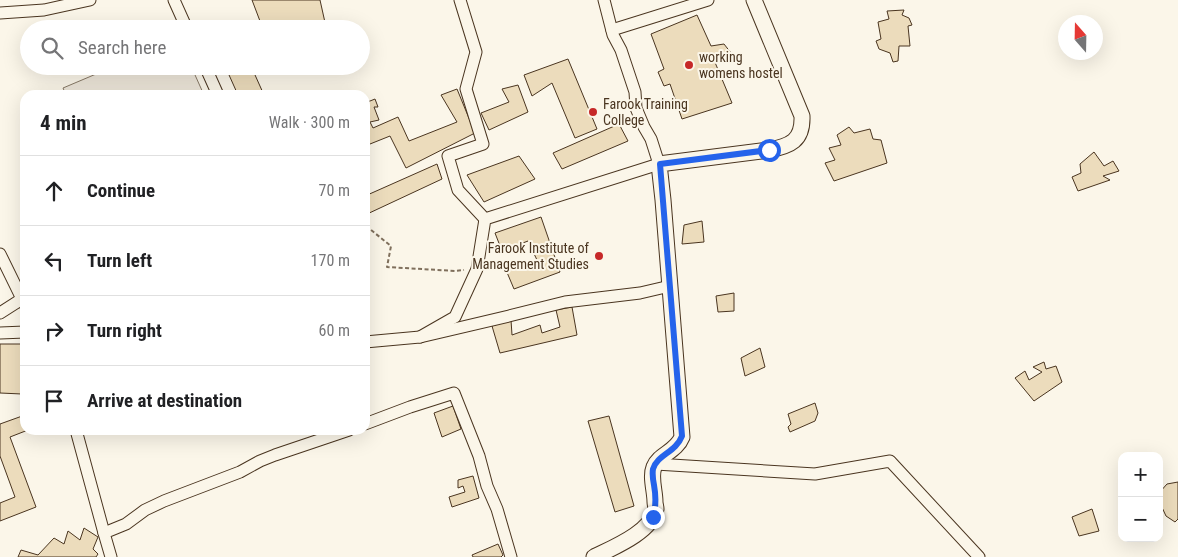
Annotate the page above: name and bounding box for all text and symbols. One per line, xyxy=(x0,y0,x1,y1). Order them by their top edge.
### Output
north arrow xyxy=(1058,15,1103,60)
search box xyxy=(20,20,370,75)
icon: search xyxy=(38,34,66,62)
text: Search here xyxy=(78,36,166,59)
place label: working womens hostel xyxy=(699,49,783,81)
marker: working womens hostel xyxy=(683,59,695,71)
place label: Farook Training College xyxy=(603,96,688,128)
marker: Farook Training College xyxy=(587,106,599,118)
text: 4 min xyxy=(40,111,87,135)
text: Walk · 300 m xyxy=(269,113,350,132)
route start xyxy=(758,139,781,162)
icon: ahead xyxy=(40,177,68,205)
text: Continue xyxy=(87,179,155,202)
text: 70 m xyxy=(318,181,350,200)
place label: Farook Institute of Management Studies xyxy=(472,240,590,272)
icon: left xyxy=(40,247,68,275)
text: Turn left xyxy=(87,249,152,272)
marker: Farook Institute of Management Studies xyxy=(593,250,605,262)
text: 170 m xyxy=(311,251,350,270)
icon: right xyxy=(40,317,68,345)
text: Turn right xyxy=(87,319,162,342)
text: 60 m xyxy=(318,321,350,340)
icon: arrive xyxy=(40,387,68,415)
text: Arrive at destination xyxy=(87,389,242,412)
map controls xyxy=(1118,452,1163,542)
button: + xyxy=(1118,452,1163,497)
button: − xyxy=(1118,497,1163,542)
route end xyxy=(642,506,665,529)

